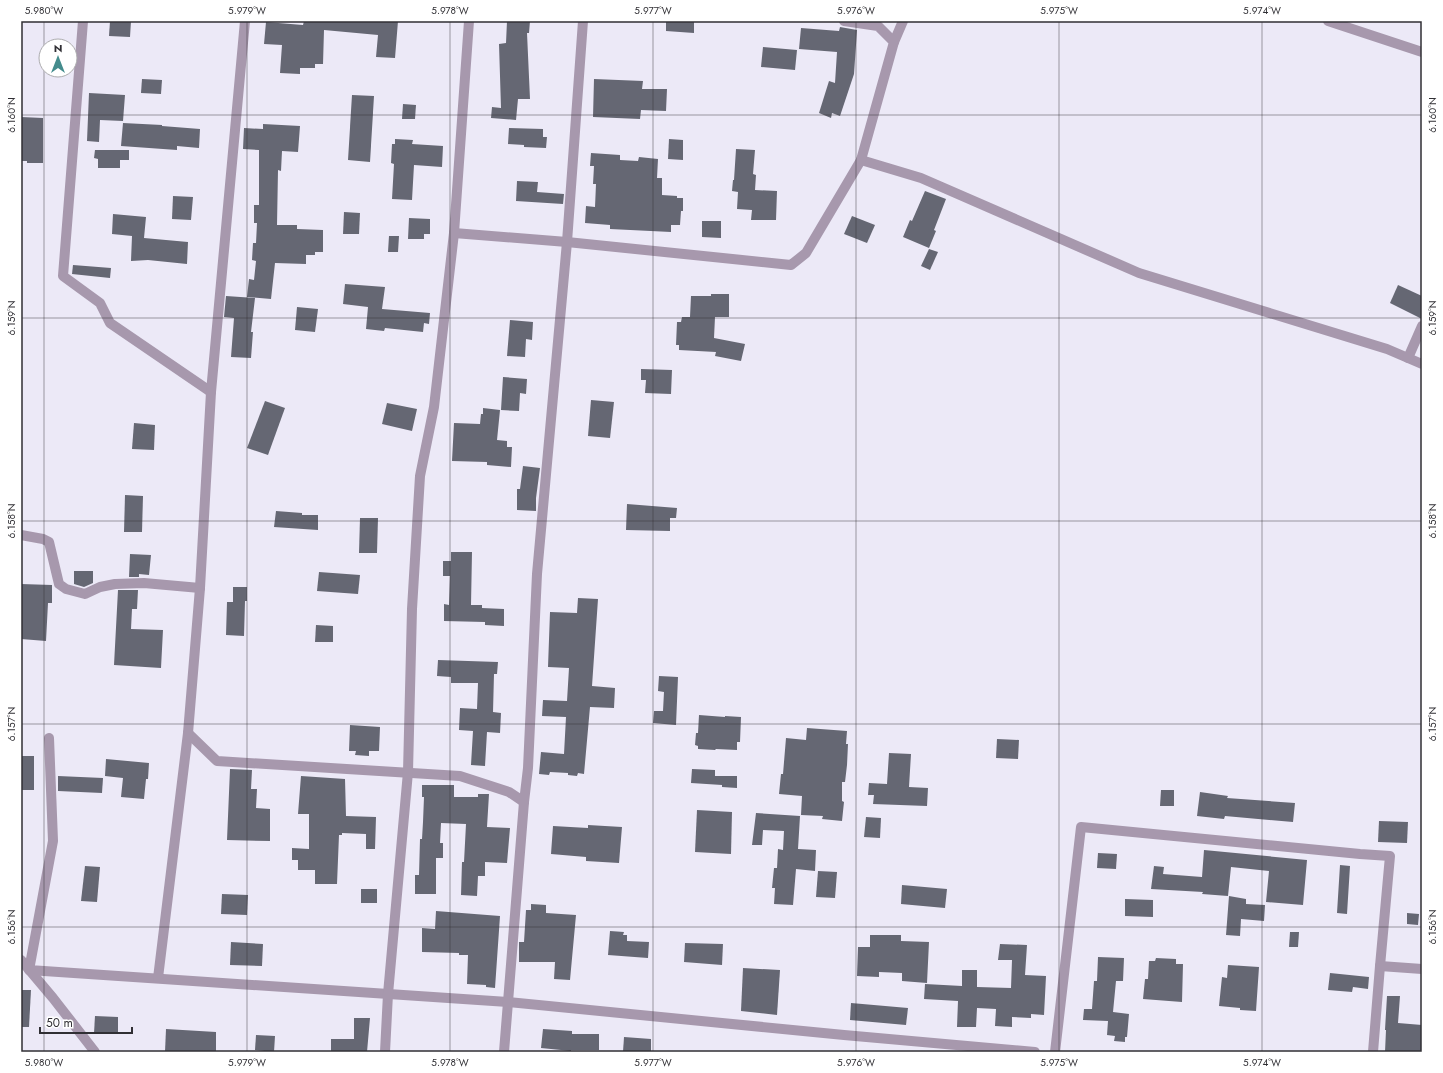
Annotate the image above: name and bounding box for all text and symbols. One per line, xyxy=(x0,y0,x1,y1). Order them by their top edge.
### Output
text: 5.980°W xyxy=(25,3,63,18)
text: 5.979°W xyxy=(228,3,266,18)
text: 5.978°W xyxy=(431,3,469,18)
text: 5.977°W xyxy=(634,3,672,18)
text: 5.976°W xyxy=(837,3,875,18)
text: 5.975°W xyxy=(1040,3,1078,18)
text: 5.974°W xyxy=(1243,3,1281,18)
north arrow xyxy=(38,38,78,78)
text: N xyxy=(54,40,62,56)
text: 6.160°N xyxy=(4,97,19,133)
text: 6.160°N xyxy=(1425,97,1440,133)
text: 6.159°N xyxy=(4,300,19,336)
text: 6.159°N xyxy=(1425,300,1440,336)
text: 6.158°N xyxy=(4,504,19,538)
text: 6.158°N xyxy=(1425,504,1440,538)
text: 6.157°N xyxy=(4,707,19,741)
text: 6.157°N xyxy=(1425,707,1440,741)
text: 6.156°N xyxy=(4,909,19,945)
text: 6.156°N xyxy=(1425,909,1440,945)
scale bar xyxy=(40,1009,132,1035)
text: 50 m xyxy=(46,1014,73,1032)
text: 5.980°W xyxy=(25,1055,63,1070)
text: 5.979°W xyxy=(228,1055,266,1070)
text: 5.978°W xyxy=(431,1055,469,1070)
text: 5.977°W xyxy=(634,1055,672,1070)
text: 5.976°W xyxy=(837,1055,875,1070)
text: 5.975°W xyxy=(1040,1055,1078,1070)
text: 5.974°W xyxy=(1243,1055,1281,1070)

